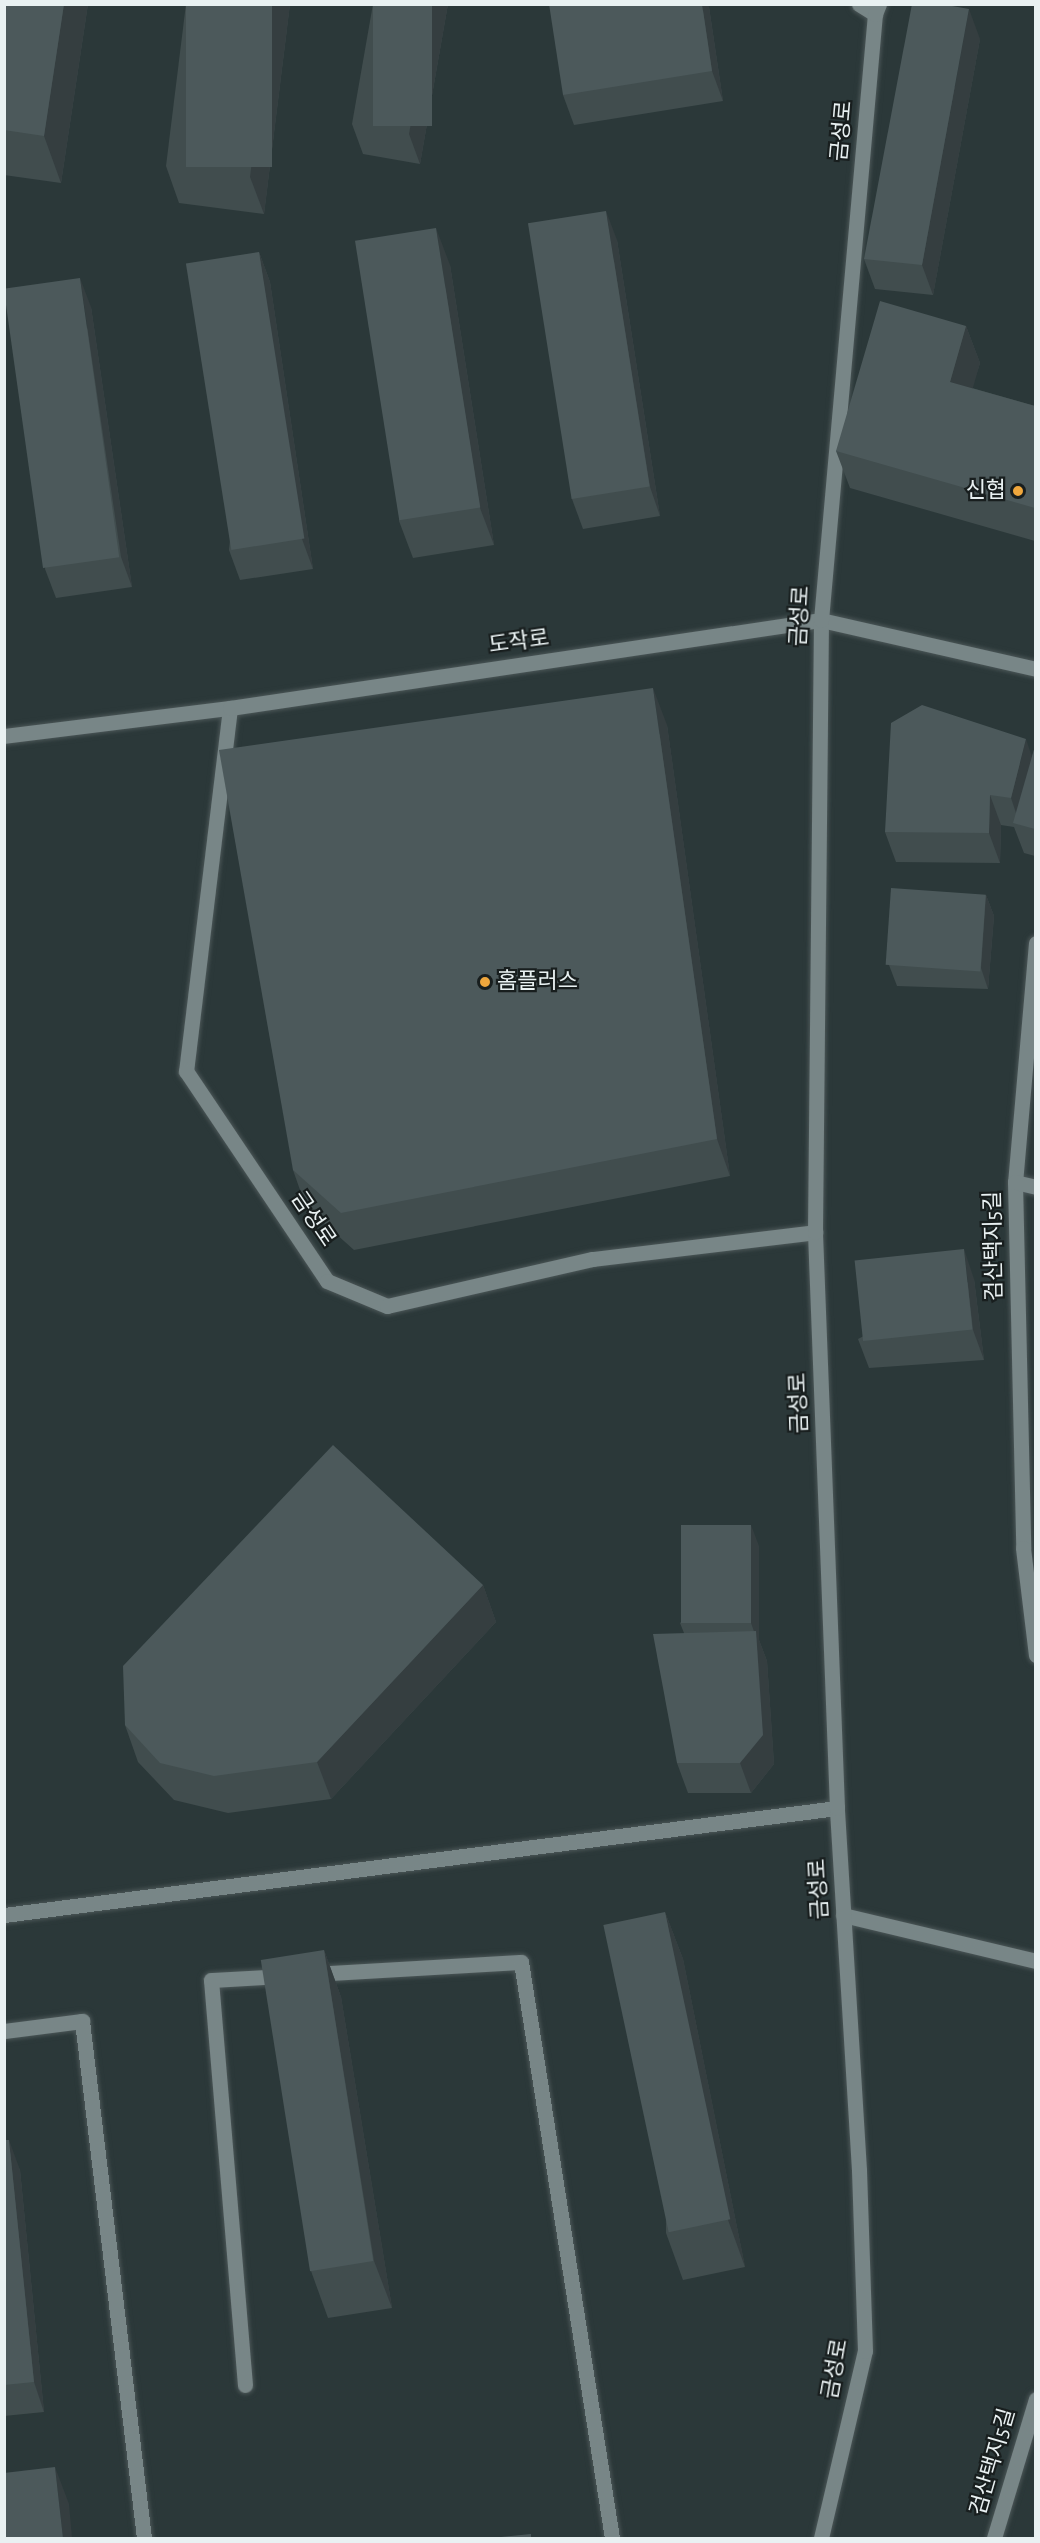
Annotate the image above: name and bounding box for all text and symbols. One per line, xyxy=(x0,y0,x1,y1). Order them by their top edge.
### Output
street label: 금성로 xyxy=(826,100,858,162)
place label: 신협 xyxy=(966,478,1006,504)
marker: 신협 xyxy=(1011,484,1025,498)
street label: 금성로 xyxy=(785,585,815,647)
street label: 도작로 xyxy=(487,625,551,659)
place label: 홈플러스 xyxy=(497,969,578,995)
marker: 홈플러스 xyxy=(478,975,492,989)
street label: 금성로 xyxy=(285,1186,341,1252)
street label: 검산택지5길 xyxy=(980,1191,1008,1301)
street label: 금성로 xyxy=(785,1372,813,1434)
street label: 금성로 xyxy=(804,1858,834,1920)
street label: 금성로 xyxy=(817,2337,853,2401)
street label: 검산택지5길 xyxy=(965,2405,1021,2519)

